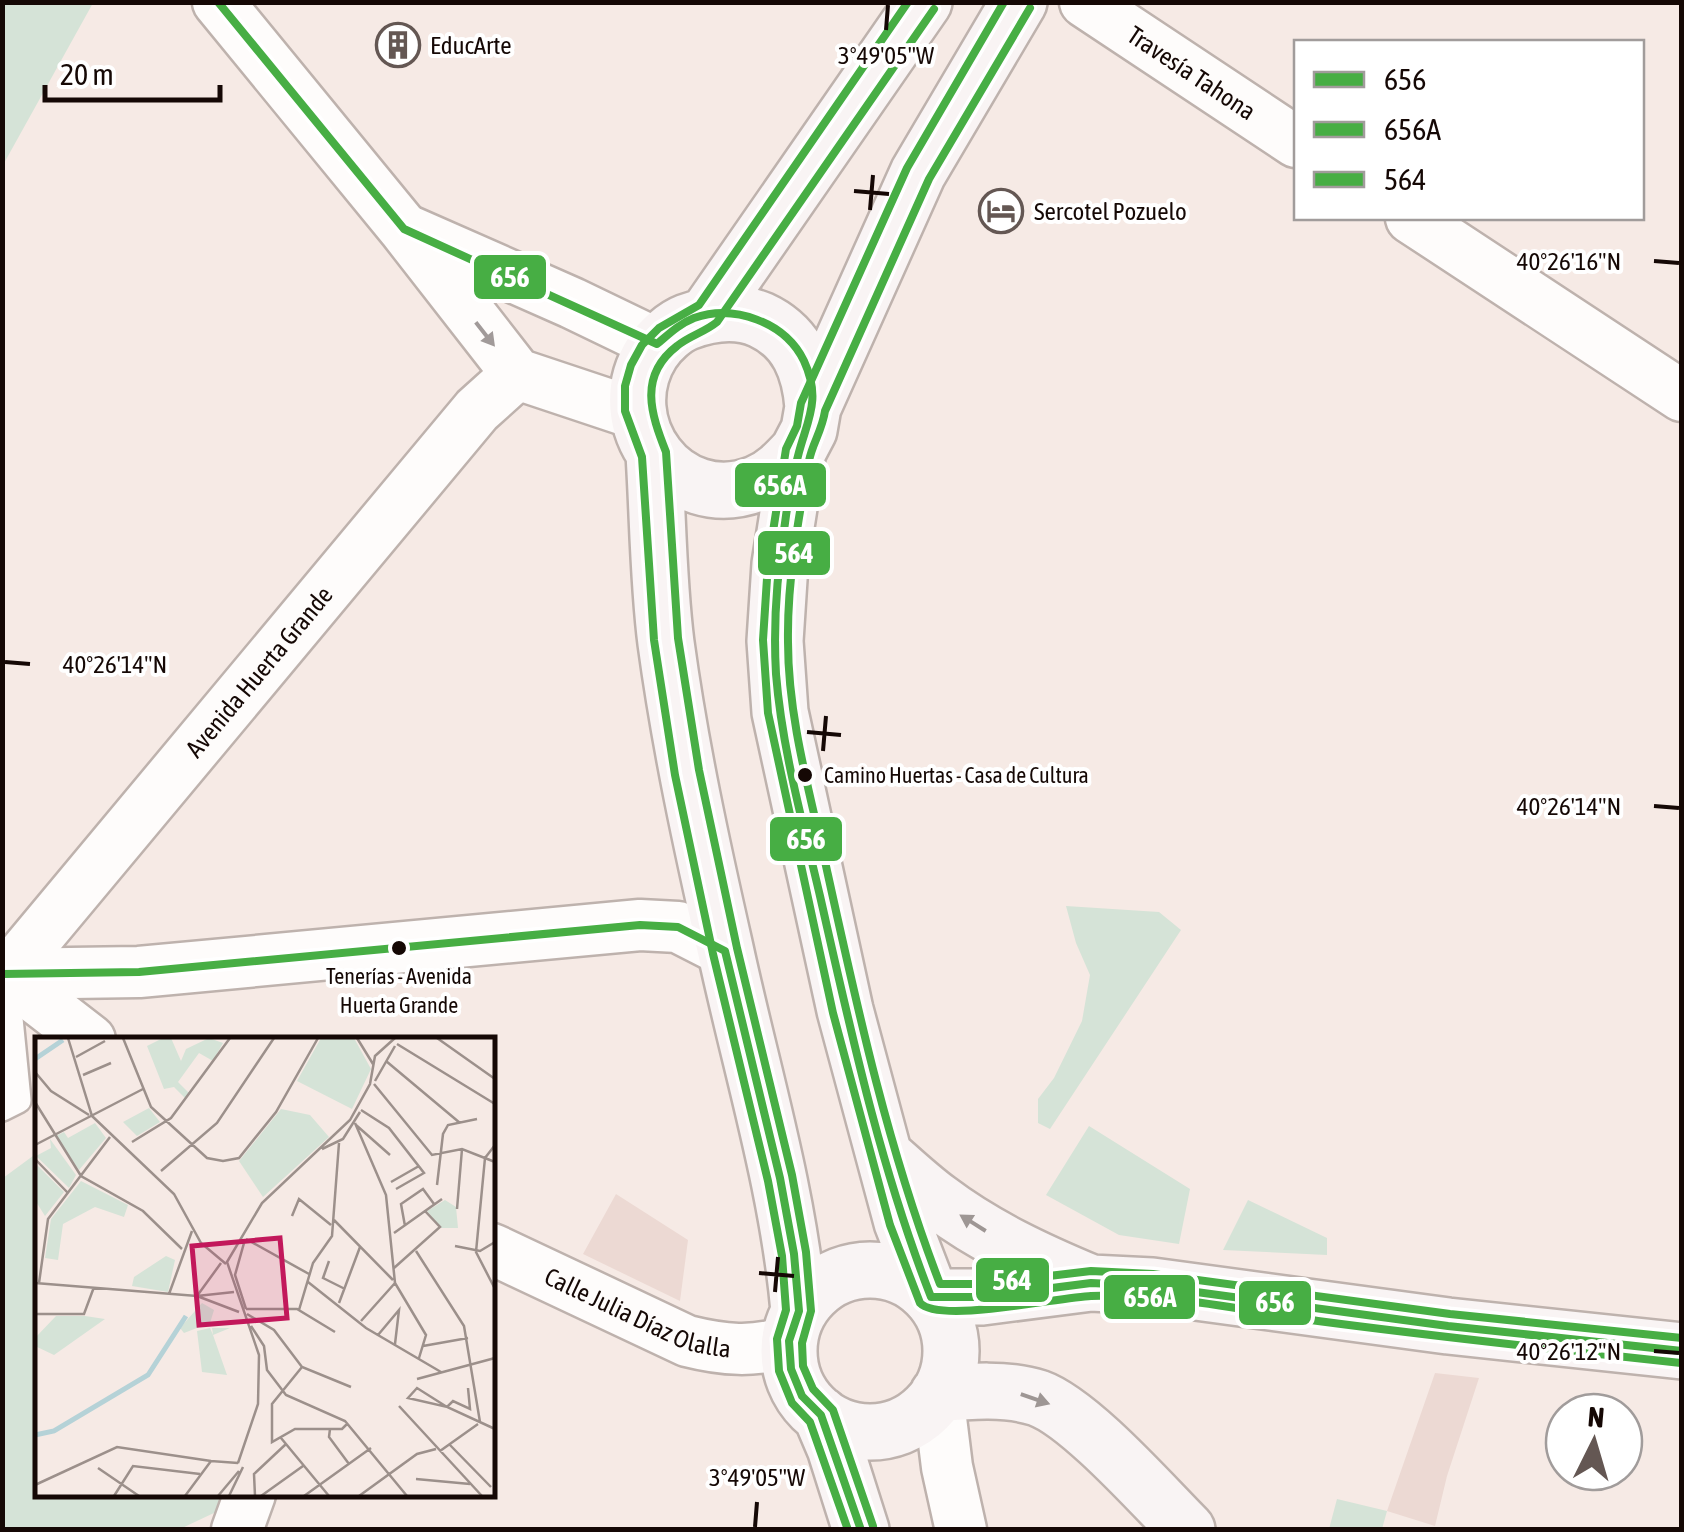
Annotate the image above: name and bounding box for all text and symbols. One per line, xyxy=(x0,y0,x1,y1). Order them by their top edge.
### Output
street label: Travesía Tahona xyxy=(1122,20,1261,125)
building icon: EducArte xyxy=(375,22,421,68)
place label: EducArte xyxy=(430,31,512,59)
scale bar xyxy=(45,40,220,102)
legend xyxy=(1294,40,1644,220)
text: 3°49'05"W xyxy=(838,41,935,69)
text: 20 m xyxy=(60,57,114,91)
text: 656 xyxy=(1384,62,1426,96)
text: 656A xyxy=(1384,112,1441,146)
text: 564 xyxy=(1384,162,1426,196)
hotel icon: Sercotel Pozuelo xyxy=(978,188,1024,234)
place label: Sercotel Pozuelo xyxy=(1034,197,1187,225)
text: 40°26'16"N xyxy=(1517,247,1621,275)
line badge: 656 xyxy=(472,253,548,301)
text: 656 xyxy=(490,261,530,293)
one-way arrow xyxy=(475,320,496,346)
line badge: 656A xyxy=(733,461,828,509)
text: 656A xyxy=(753,469,807,501)
line badge: 564 xyxy=(756,529,832,577)
text: 564 xyxy=(774,537,814,569)
street label: Avenida Huerta Grande xyxy=(180,581,338,762)
text: 40°26'14"N xyxy=(63,650,167,678)
place label: Camino Huertas - Casa de Cultura xyxy=(824,762,1089,788)
marker: Camino Huertas - Casa de Cultura xyxy=(795,765,815,785)
text: 40°26'14"N xyxy=(1517,792,1621,820)
line badge: 656 xyxy=(768,815,844,863)
text: 656 xyxy=(786,823,826,855)
marker: Tenerías - Avenida Huerta Grande xyxy=(389,938,409,958)
place label: Tenerías - Avenida Huerta Grande xyxy=(326,963,472,1018)
inset map xyxy=(35,1037,495,1497)
one-way arrow xyxy=(959,1215,987,1233)
line badge: 564 xyxy=(974,1256,1051,1304)
street label: Calle Julia Díaz Olalla xyxy=(540,1262,732,1363)
text: 564 xyxy=(992,1264,1032,1296)
line badge: 656A xyxy=(1102,1273,1197,1321)
line badge: 656 xyxy=(1237,1279,1313,1327)
text: 656A xyxy=(1123,1281,1177,1313)
text: 656 xyxy=(1255,1286,1295,1318)
text: 40°26'12"N xyxy=(1517,1337,1621,1365)
one-way arrow xyxy=(1020,1392,1050,1407)
north arrow xyxy=(1544,1392,1644,1492)
text: N xyxy=(1587,1400,1606,1434)
text: 3°49'05"W xyxy=(709,1463,806,1491)

